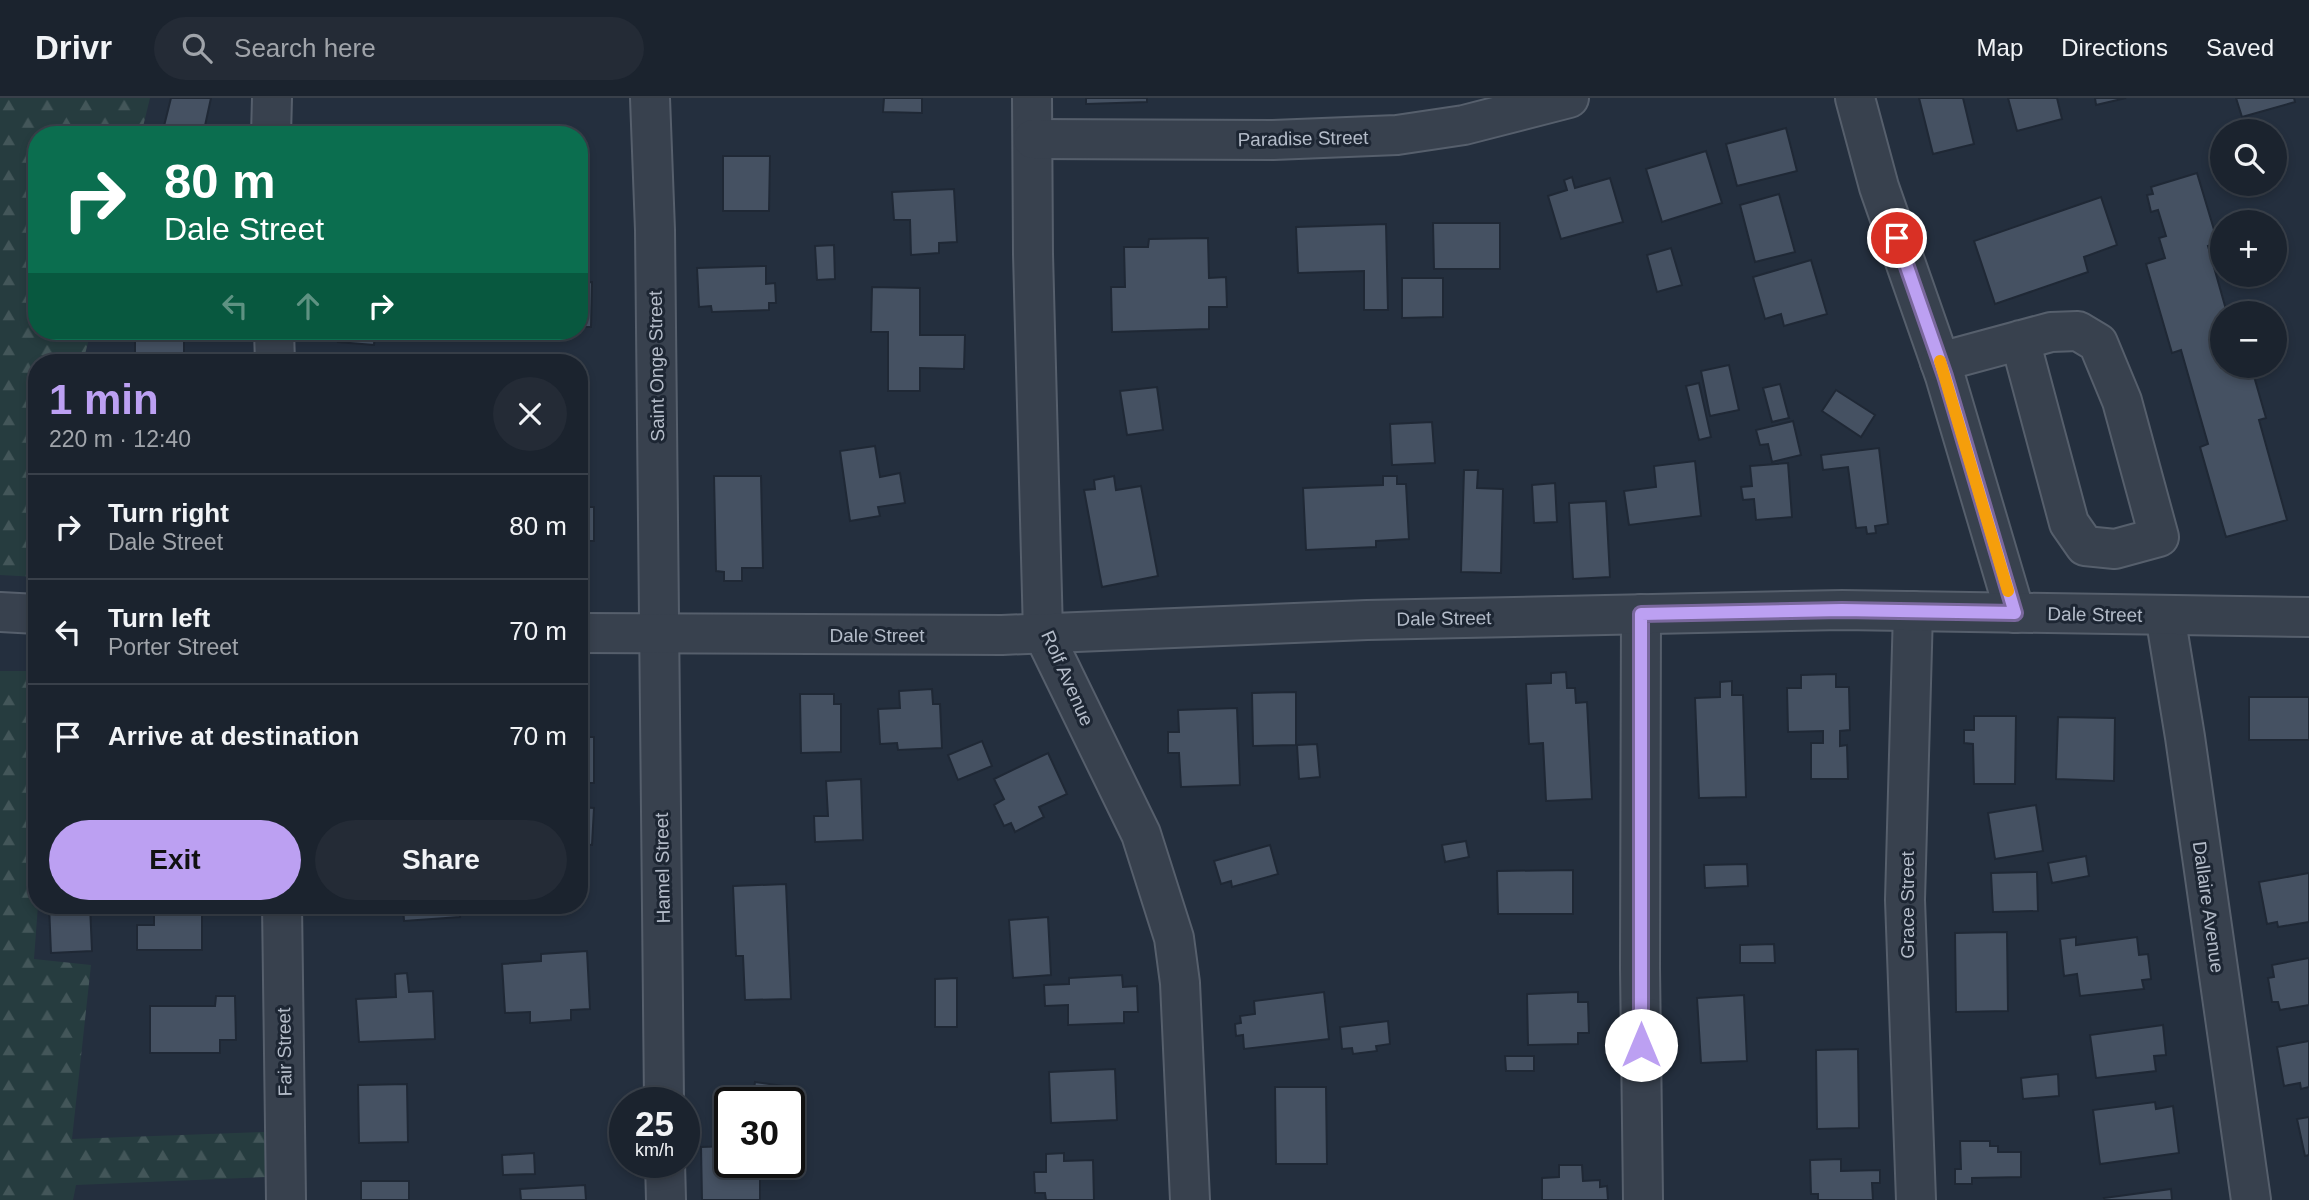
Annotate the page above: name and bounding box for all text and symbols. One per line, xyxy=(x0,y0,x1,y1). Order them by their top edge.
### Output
search box xyxy=(154,17,644,80)
text: Drivr xyxy=(35,29,112,66)
icon: search xyxy=(178,29,216,67)
text: Search here xyxy=(234,33,376,63)
text: Map xyxy=(1977,34,2023,61)
text: Directions xyxy=(2061,34,2168,61)
text: Saved xyxy=(2206,34,2274,61)
map controls xyxy=(2210,119,2287,378)
button: search xyxy=(2210,119,2287,196)
street label: Paradise Street xyxy=(1237,127,1369,150)
icon: right xyxy=(49,154,140,245)
text: 80 m xyxy=(164,154,276,208)
pin xyxy=(1867,208,1927,268)
button: + xyxy=(2210,210,2287,287)
text: Dale Street xyxy=(164,211,324,247)
icon: arrive xyxy=(1878,219,1916,257)
icon: left xyxy=(216,287,254,325)
icon: ahead xyxy=(289,287,327,325)
icon: right xyxy=(362,287,400,325)
street label: Saint Onge Street xyxy=(645,290,668,442)
button: − xyxy=(2210,301,2287,378)
text: 1 min xyxy=(49,376,159,423)
button: close xyxy=(493,377,567,451)
text: 220 m · 12:40 xyxy=(49,426,191,452)
text: Turn right xyxy=(108,498,229,528)
icon: right xyxy=(49,508,87,546)
text: 80 m xyxy=(509,511,567,541)
text: Dale Street xyxy=(108,529,223,555)
text: Turn left xyxy=(108,603,210,633)
street label: Dale Street xyxy=(2047,603,2143,626)
street label: Dale Street xyxy=(1396,607,1492,630)
icon: left xyxy=(49,613,87,651)
text: 70 m xyxy=(509,616,567,646)
street label: Dale Street xyxy=(829,625,925,646)
street label: Rolf Avenue xyxy=(1037,627,1098,729)
text: Porter Street xyxy=(108,634,238,660)
icon: arrive xyxy=(49,718,87,756)
text: Arrive at destination xyxy=(108,721,359,751)
text: 70 m xyxy=(509,721,567,751)
street label: Hamel Street xyxy=(651,812,674,924)
button: Exit xyxy=(49,820,301,900)
button: Share xyxy=(315,820,567,900)
street label: Dallaire Avenue xyxy=(2189,840,2228,974)
street label: Grace Street xyxy=(1897,850,1918,959)
street label: Fair Street xyxy=(273,1007,296,1097)
position arrow xyxy=(1604,1008,1678,1082)
speed limit sign: 30 xyxy=(714,1087,805,1178)
text: 25 xyxy=(635,1104,674,1143)
text: km/h xyxy=(635,1140,674,1160)

